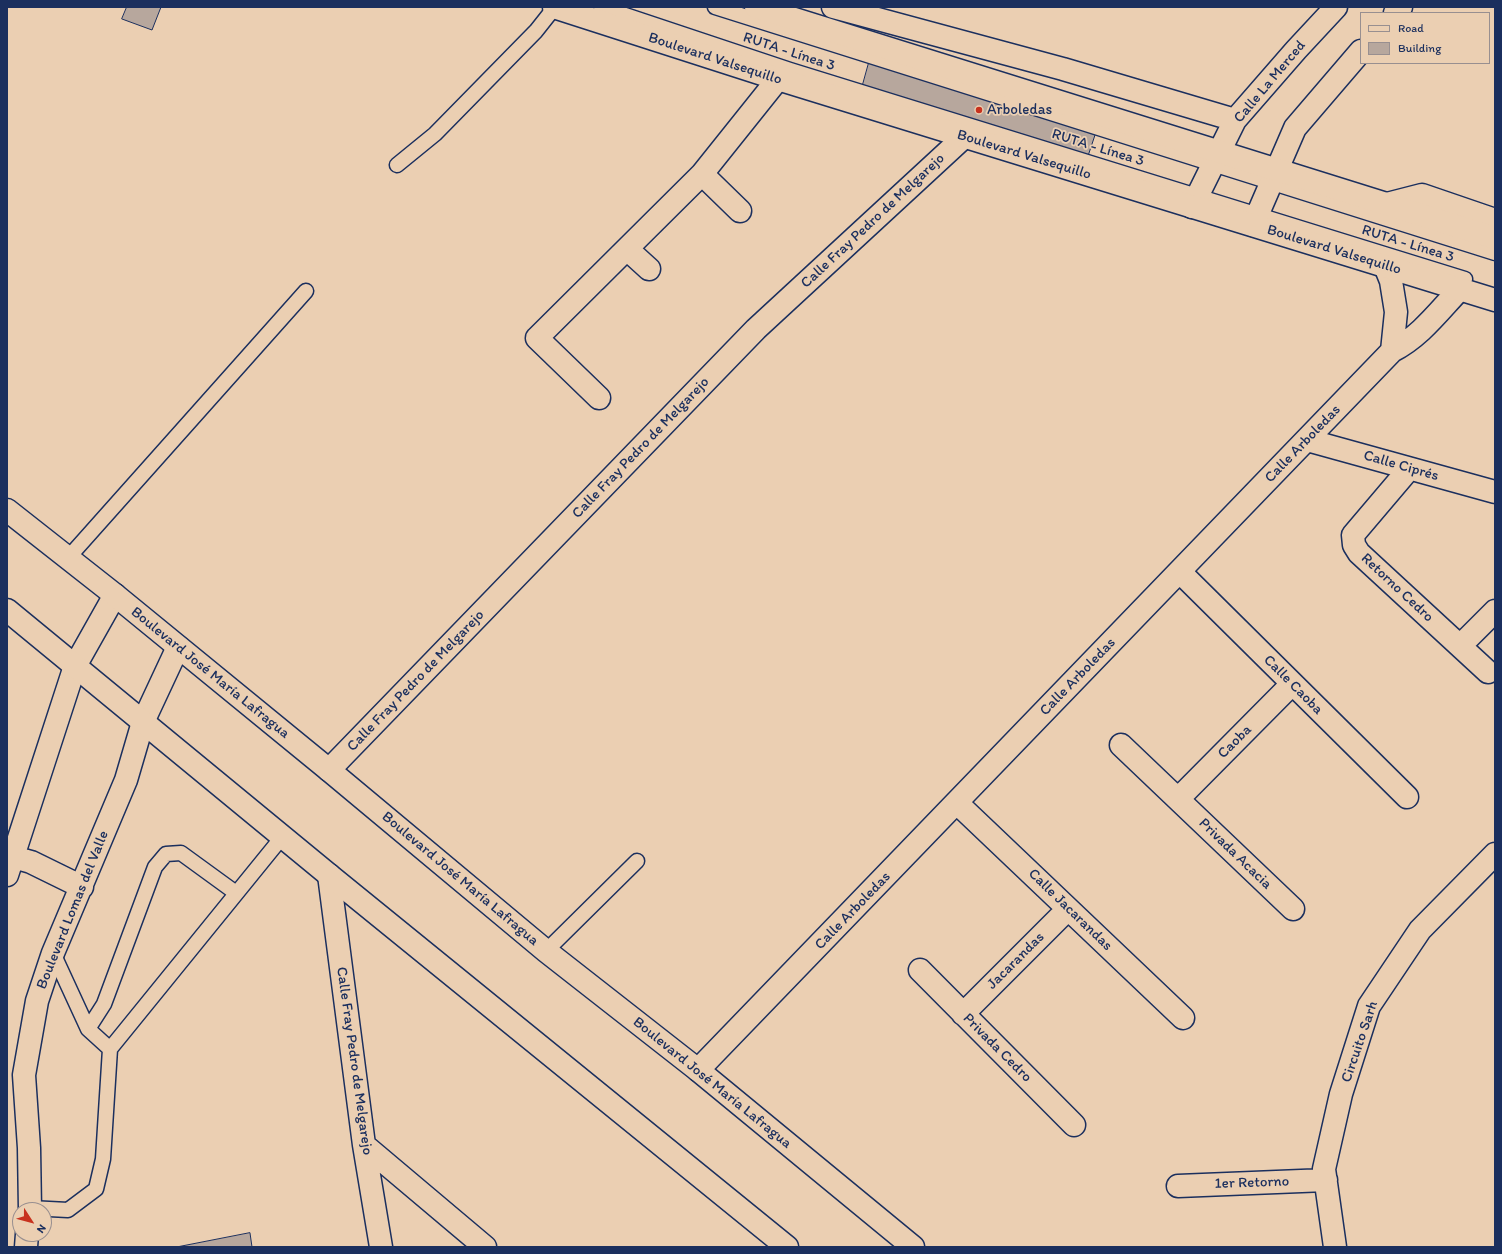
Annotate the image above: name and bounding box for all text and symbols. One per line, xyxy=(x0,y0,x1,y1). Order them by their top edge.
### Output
legend xyxy=(1360,12,1490,64)
text: Road xyxy=(1398,21,1424,35)
street label: Boulevard Valsequillo xyxy=(646,29,784,89)
street label: RUTA - Línea 3 xyxy=(741,29,837,75)
street label: Calle La Merced xyxy=(1230,37,1310,127)
text: Building xyxy=(1398,41,1441,55)
place label: Arboledas xyxy=(987,101,1052,119)
marker: Arboledas xyxy=(974,105,984,115)
street label: RUTA - Línea 3 xyxy=(1050,125,1146,171)
street label: Boulevard Valsequillo xyxy=(955,126,1093,184)
street label: Calle Fray Pedro de Melgarejo xyxy=(797,150,949,292)
street label: Boulevard Valsequillo xyxy=(1265,221,1403,279)
street label: RUTA - Línea 3 xyxy=(1360,221,1456,267)
street label: Calle Fray Pedro de Melgarejo xyxy=(569,373,713,523)
street label: Calle Arboledas xyxy=(1261,401,1345,487)
street label: Calle Ciprés xyxy=(1361,447,1441,485)
street label: Retorno Cedro xyxy=(1357,550,1437,626)
street label: Boulevard José María Lafragua xyxy=(127,603,293,743)
street label: Calle Fray Pedro de Melgarejo xyxy=(344,606,488,756)
street label: Calle Arboledas xyxy=(1036,634,1120,720)
street label: Calle Caoba xyxy=(1259,651,1327,719)
street label: Caoba xyxy=(1214,721,1256,763)
street label: Boulevard José María Lafragua xyxy=(378,808,542,950)
street label: Privada Acacia xyxy=(1195,815,1275,893)
street label: Boulevard Lomas del Valle xyxy=(33,828,113,992)
street label: Calle Jacarandas xyxy=(1024,865,1116,955)
street label: Calle Arboledas xyxy=(811,868,895,954)
street label: Jacarandas xyxy=(983,928,1049,994)
street label: Calle Fray Pedro de Melgarejo xyxy=(332,966,376,1156)
street label: Circuito Sarh xyxy=(1338,999,1382,1085)
street label: Privada Cedro xyxy=(959,1010,1035,1086)
street label: Boulevard José María Lafragua xyxy=(629,1013,795,1153)
street label: 1er Retorno xyxy=(1214,1173,1290,1193)
north arrow xyxy=(12,1202,52,1242)
text: N xyxy=(34,1222,49,1236)

